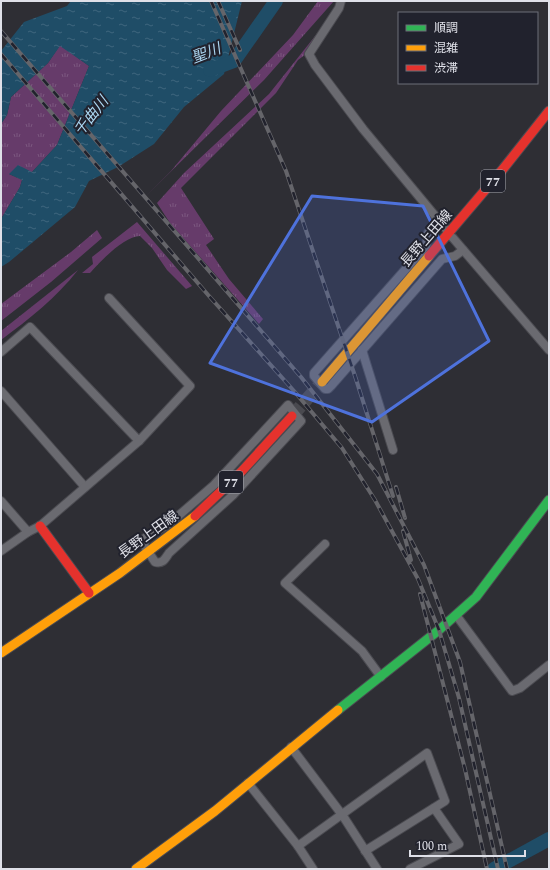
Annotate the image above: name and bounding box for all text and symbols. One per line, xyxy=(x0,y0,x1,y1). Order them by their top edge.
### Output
legend xyxy=(398,12,538,84)
text: 順調 xyxy=(434,19,458,38)
water label: 聖川 xyxy=(188,37,226,70)
text: 混雑 xyxy=(434,39,458,58)
text: 渋滞 xyxy=(434,59,458,78)
water label: 千曲川 xyxy=(68,90,116,141)
road number: 77 xyxy=(481,170,505,192)
street label: 長野上田線 xyxy=(395,205,457,272)
road number: 77 xyxy=(219,471,243,493)
street label: 長野上田線 xyxy=(114,505,183,563)
scale bar xyxy=(410,832,525,858)
text: 100 m xyxy=(416,837,447,856)

